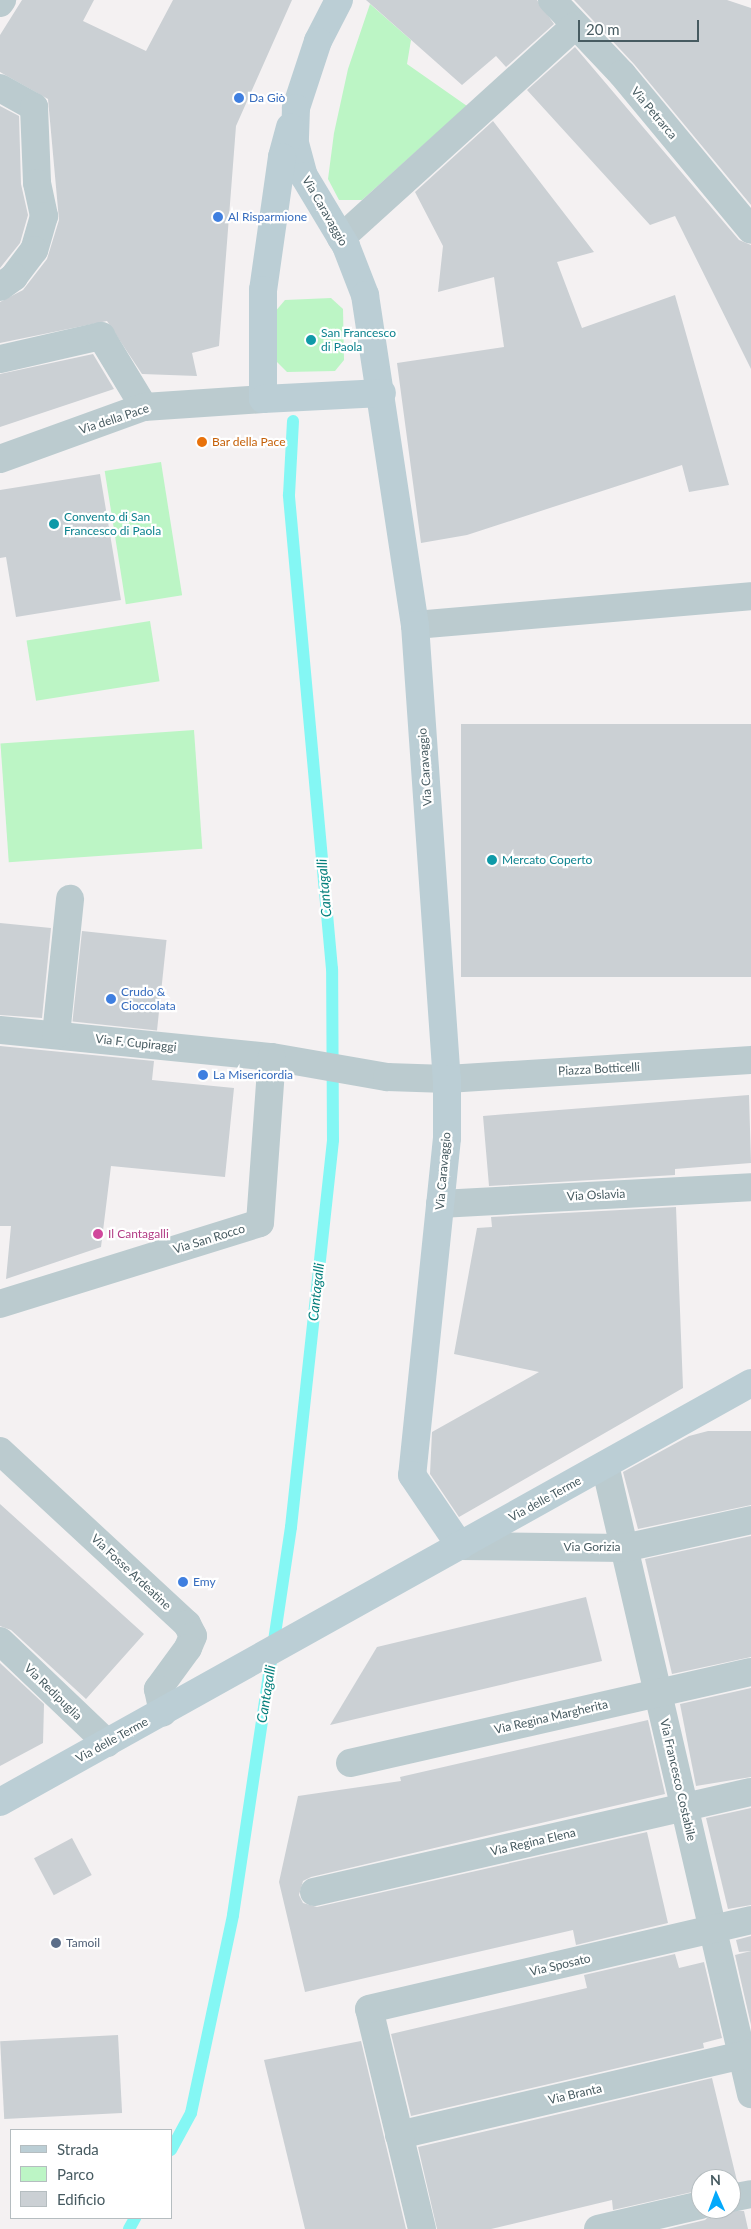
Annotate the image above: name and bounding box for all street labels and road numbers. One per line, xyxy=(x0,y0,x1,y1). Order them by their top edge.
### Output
street label: Via Petrarca xyxy=(628,84,680,142)
street label: Via Caravaggio xyxy=(299,173,351,249)
street label: Via della Pace xyxy=(77,401,151,437)
street label: Via Caravaggio xyxy=(415,727,435,807)
street label: Via F. Cupiraggi xyxy=(95,1032,177,1054)
street label: Piazza Botticelli xyxy=(558,1060,640,1078)
street label: Via Caravaggio xyxy=(432,1131,454,1211)
street label: Via Oslavia xyxy=(566,1186,626,1204)
street label: Via San Rocco xyxy=(171,1221,247,1257)
street label: Via delle Terme xyxy=(506,1473,584,1525)
street label: Via Fosse Ardeatine xyxy=(88,1531,174,1613)
street label: Via Gorizia xyxy=(563,1540,621,1554)
street label: Via Redipuglia xyxy=(21,1661,85,1723)
street label: Via Regina Margherita xyxy=(493,1697,609,1737)
street label: Via delle Terme xyxy=(73,1714,151,1766)
street label: Via Francesco Costabile xyxy=(657,1718,699,1842)
street label: Via Regina Elena xyxy=(489,1825,577,1859)
street label: Via Sposato xyxy=(528,1951,592,1979)
street label: Via Branta xyxy=(547,2081,603,2107)

